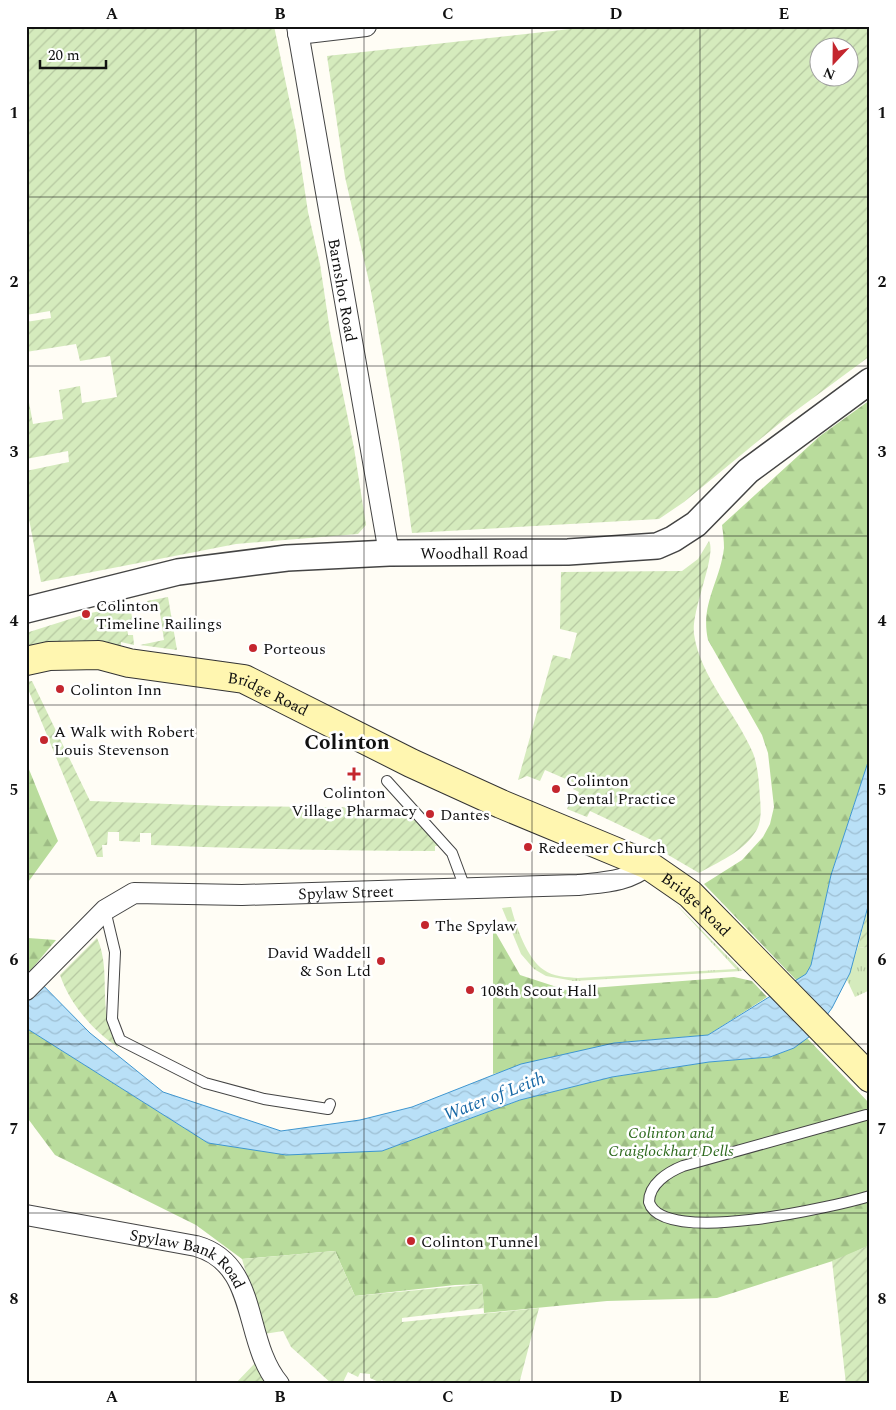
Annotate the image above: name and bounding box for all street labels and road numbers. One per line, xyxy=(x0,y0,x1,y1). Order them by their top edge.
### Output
street label: Barnshot Road xyxy=(321,237,363,344)
street label: Woodhall Road xyxy=(420,541,529,566)
street label: Bridge Road xyxy=(226,666,312,723)
street label: Bridge Road xyxy=(656,867,736,942)
street label: Spylaw Street xyxy=(298,879,395,906)
street label: Spylaw Bank Road xyxy=(128,1223,251,1293)

